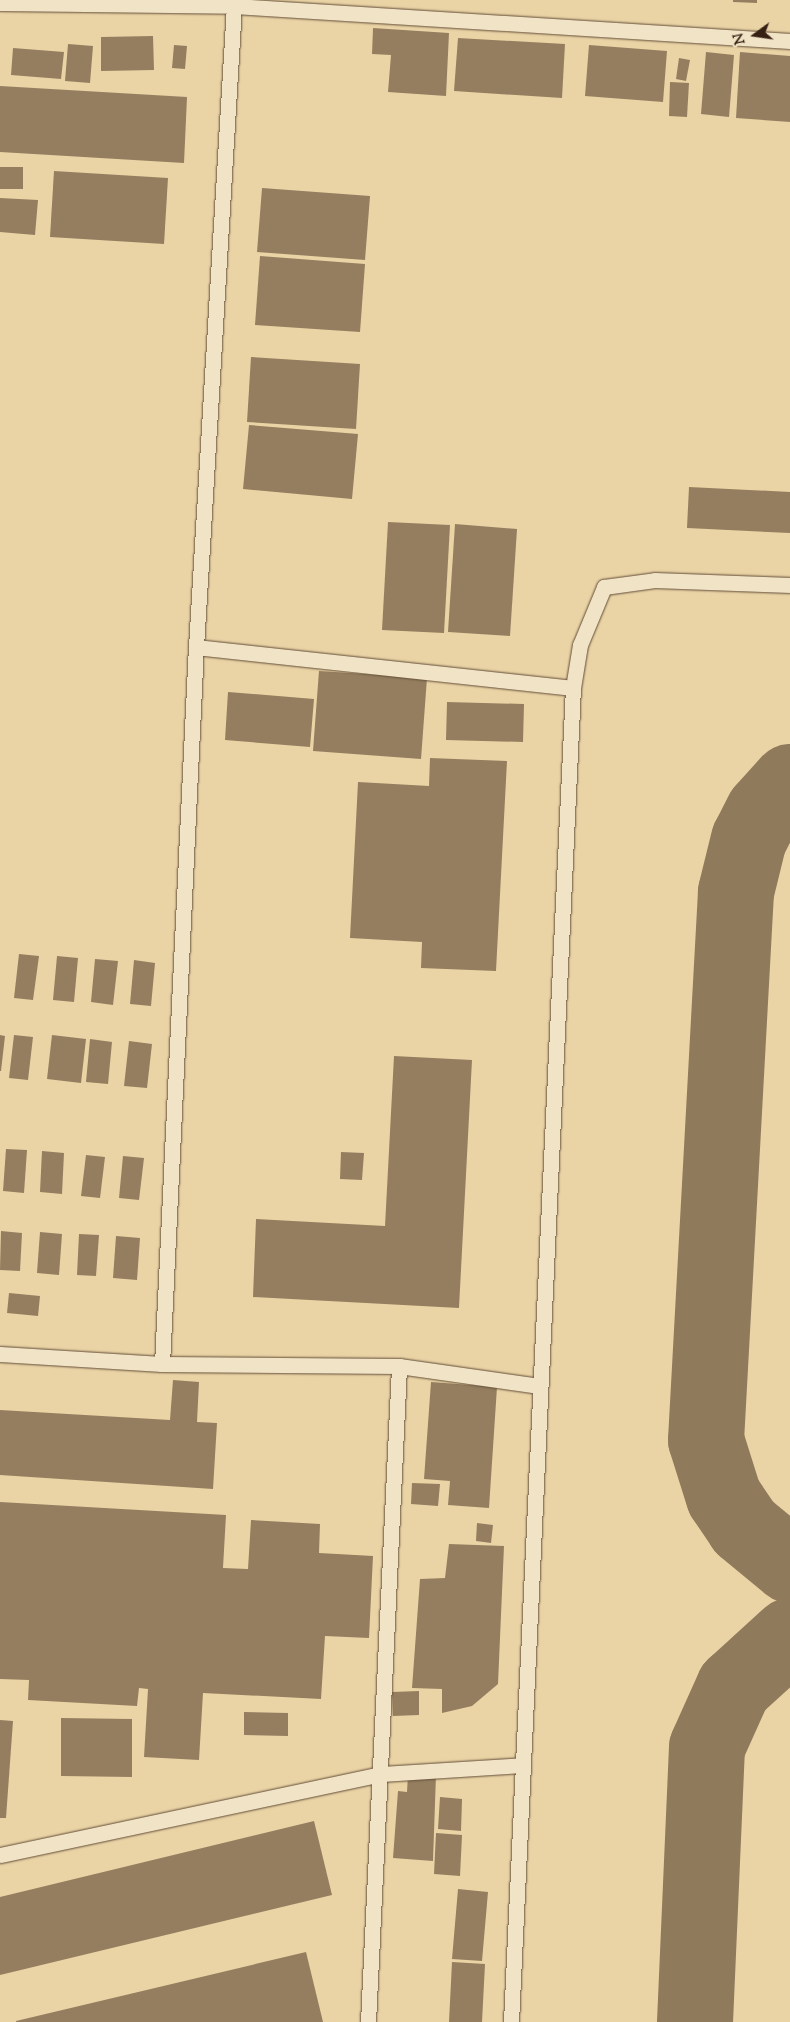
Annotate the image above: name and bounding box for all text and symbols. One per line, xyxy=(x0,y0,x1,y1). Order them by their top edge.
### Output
north arrow xyxy=(730,10,780,60)
text: N xyxy=(729,31,752,46)

